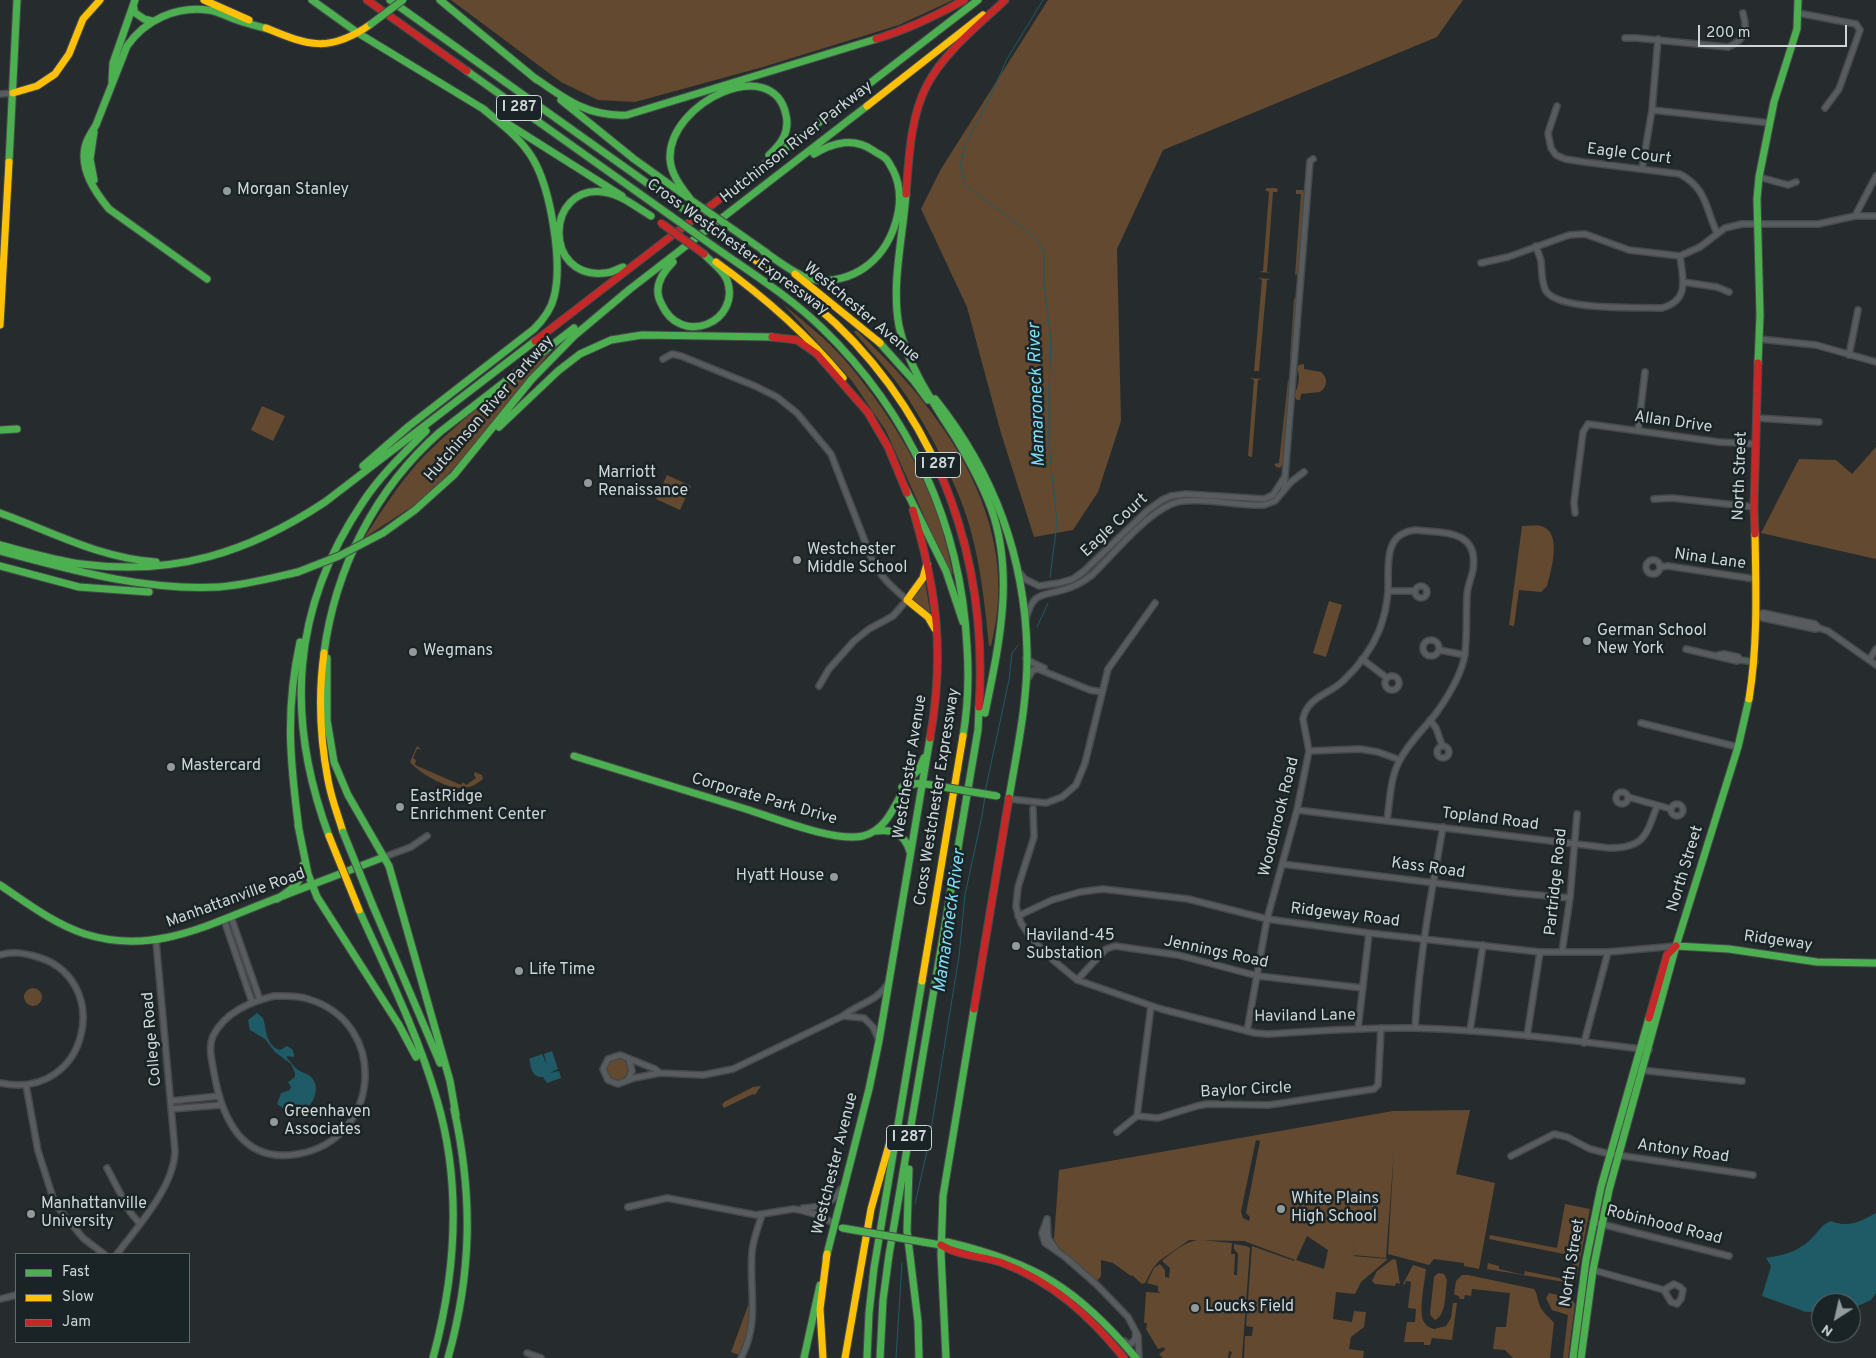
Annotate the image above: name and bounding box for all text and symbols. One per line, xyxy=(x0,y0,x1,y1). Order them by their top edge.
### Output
scale bar xyxy=(1701,15,1850,47)
text: 200 m xyxy=(1706,24,1751,43)
street label: Hutchinson River Parkway xyxy=(717,78,877,208)
road number: I 287 xyxy=(496,96,542,120)
street label: Eagle Court xyxy=(1586,140,1672,170)
street label: Cross Westchester Expressway xyxy=(642,175,832,321)
place label: Morgan Stanley xyxy=(237,181,349,201)
marker: Morgan Stanley xyxy=(221,185,233,197)
street label: Westchester Avenue xyxy=(799,259,923,367)
water label: Mamaroneck River xyxy=(1025,322,1051,468)
street label: Hutchinson River Parkway xyxy=(421,332,559,486)
street label: Allan Drive xyxy=(1633,408,1713,438)
street label: North Street xyxy=(1730,431,1752,521)
road number: I 287 xyxy=(916,452,960,478)
place label: Marriott Renaissance xyxy=(598,464,688,502)
marker: Marriott Renaissance xyxy=(582,477,594,489)
street label: Eagle Court xyxy=(1077,490,1153,562)
place label: Westchester Middle School xyxy=(807,541,907,579)
street label: Nina Lane xyxy=(1673,545,1747,575)
marker: Westchester Middle School xyxy=(791,554,803,566)
place label: German School New York xyxy=(1597,622,1707,660)
marker: German School New York xyxy=(1581,635,1593,647)
place label: Wegmans xyxy=(423,642,493,662)
marker: Wegmans xyxy=(407,646,419,658)
street label: Cross Westchester Expressway xyxy=(911,687,965,907)
street label: Westchester Avenue xyxy=(890,693,932,841)
street label: Woodbrook Road xyxy=(1256,755,1304,879)
place label: Mastercard xyxy=(181,757,261,777)
marker: Mastercard xyxy=(165,761,177,773)
street label: Corporate Park Drive xyxy=(689,770,839,830)
place label: EastRidge Enrichment Center xyxy=(410,788,546,826)
marker: EastRidge Enrichment Center xyxy=(394,801,406,813)
street label: Topland Road xyxy=(1440,805,1540,835)
street label: North Street xyxy=(1664,824,1708,914)
street label: Partridge Road xyxy=(1542,827,1572,937)
water label: Mamaroneck River xyxy=(930,848,972,994)
street label: Kass Road xyxy=(1390,854,1466,884)
street label: Manhattanville Road xyxy=(164,865,308,933)
place label: Hyatt House xyxy=(736,867,824,887)
marker: Hyatt House xyxy=(828,871,840,883)
street label: Ridgeway Road xyxy=(1289,900,1401,932)
place label: Haviland-45 Substation xyxy=(1026,927,1115,965)
street label: Ridgeway xyxy=(1742,928,1814,956)
street label: Jennings Road xyxy=(1162,933,1270,973)
marker: Haviland-45 Substation xyxy=(1010,940,1022,952)
place label: Life Time xyxy=(529,961,595,981)
marker: Life Time xyxy=(513,965,525,977)
street label: College Road xyxy=(139,991,167,1087)
street label: Haviland Lane xyxy=(1254,1007,1356,1027)
street label: Baylor Circle xyxy=(1200,1079,1292,1103)
street label: Westchester Avenue xyxy=(809,1091,863,1237)
place label: Greenhaven Associates xyxy=(284,1103,371,1141)
marker: Greenhaven Associates xyxy=(268,1116,280,1128)
road number: I 287 xyxy=(886,1126,932,1150)
street label: Antony Road xyxy=(1636,1136,1730,1168)
place label: White Plains High School xyxy=(1291,1190,1379,1228)
place label: Manhattanville University xyxy=(41,1195,147,1233)
street label: Robinhood Road xyxy=(1604,1202,1724,1250)
marker: White Plains High School xyxy=(1275,1203,1287,1215)
marker: Manhattanville University xyxy=(25,1208,37,1220)
street label: North Street xyxy=(1557,1217,1589,1309)
legend xyxy=(15,1253,190,1343)
text: Fast xyxy=(62,1263,90,1282)
text: Slow xyxy=(62,1288,94,1307)
north arrow xyxy=(1811,1293,1861,1343)
place label: Loucks Field xyxy=(1205,1298,1294,1318)
marker: Loucks Field xyxy=(1189,1302,1201,1314)
text: Jam xyxy=(62,1313,91,1332)
text: N xyxy=(1819,1320,1837,1340)

